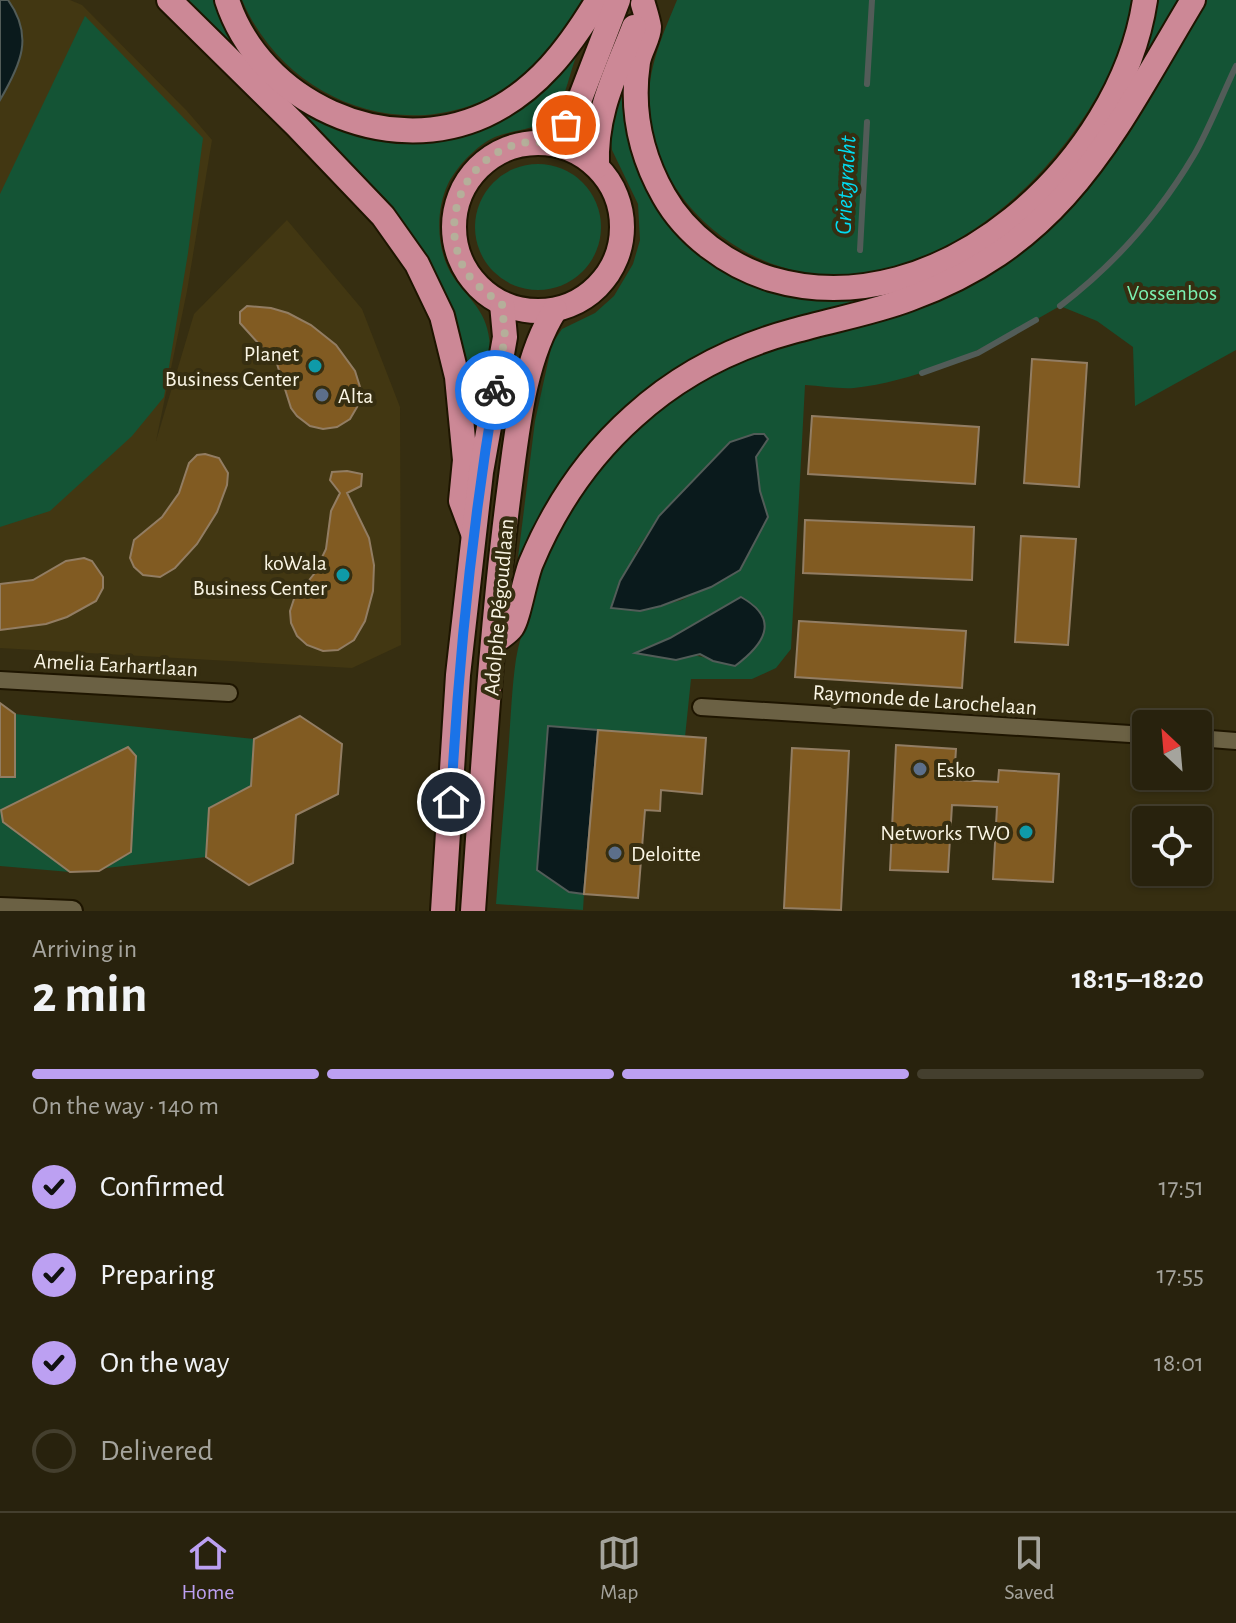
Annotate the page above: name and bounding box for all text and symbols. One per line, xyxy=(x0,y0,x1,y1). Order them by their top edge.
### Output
pin xyxy=(532,91,600,159)
icon: bag xyxy=(544,103,588,147)
water label: Grietgracht xyxy=(831,135,861,235)
park label: Vossenbos xyxy=(1127,282,1217,304)
place label: Planet Business Center xyxy=(165,343,299,390)
courier xyxy=(455,350,535,430)
marker: Planet Business Center xyxy=(306,357,324,375)
icon: bike xyxy=(473,368,517,412)
place label: Alta xyxy=(338,385,373,407)
marker: Alta xyxy=(313,386,331,404)
street label: Adolphe Pégoudlaan xyxy=(480,518,518,697)
place label: koWala Business Center xyxy=(193,552,327,599)
marker: koWala Business Center xyxy=(334,566,352,584)
street label: Amelia Earhartlaan xyxy=(33,650,199,680)
street label: Raymonde de Larochelaan xyxy=(812,681,1038,719)
north arrow xyxy=(1132,710,1212,790)
map controls xyxy=(1132,710,1212,886)
place label: Esko xyxy=(936,759,975,781)
marker: Esko xyxy=(911,760,929,778)
pin xyxy=(417,768,485,836)
icon: home xyxy=(429,780,473,824)
button: locate xyxy=(1132,806,1212,886)
place label: Networks TWO xyxy=(880,822,1010,844)
marker: Networks TWO xyxy=(1017,823,1035,841)
place label: Deloitte xyxy=(631,843,701,865)
marker: Deloitte xyxy=(606,844,624,862)
text: Arriving in xyxy=(32,936,137,962)
text: 18:15–18:20 xyxy=(1072,964,1204,994)
text: 2 min xyxy=(32,969,147,1021)
text: On the way · 140 m xyxy=(32,1093,219,1119)
icon: check xyxy=(32,1165,76,1209)
text: Confirmed xyxy=(100,1172,224,1202)
text: 17:51 xyxy=(1158,1174,1204,1200)
icon: check xyxy=(32,1253,76,1297)
text: Preparing xyxy=(100,1260,215,1290)
text: 17:55 xyxy=(1157,1262,1204,1288)
icon: check xyxy=(32,1341,76,1385)
text: On the way xyxy=(100,1348,229,1378)
text: 18:01 xyxy=(1154,1350,1204,1376)
text: Delivered xyxy=(100,1436,213,1466)
tab: Home xyxy=(181,1531,234,1605)
tab: Map xyxy=(597,1531,641,1605)
tab: Saved xyxy=(1004,1531,1055,1605)

